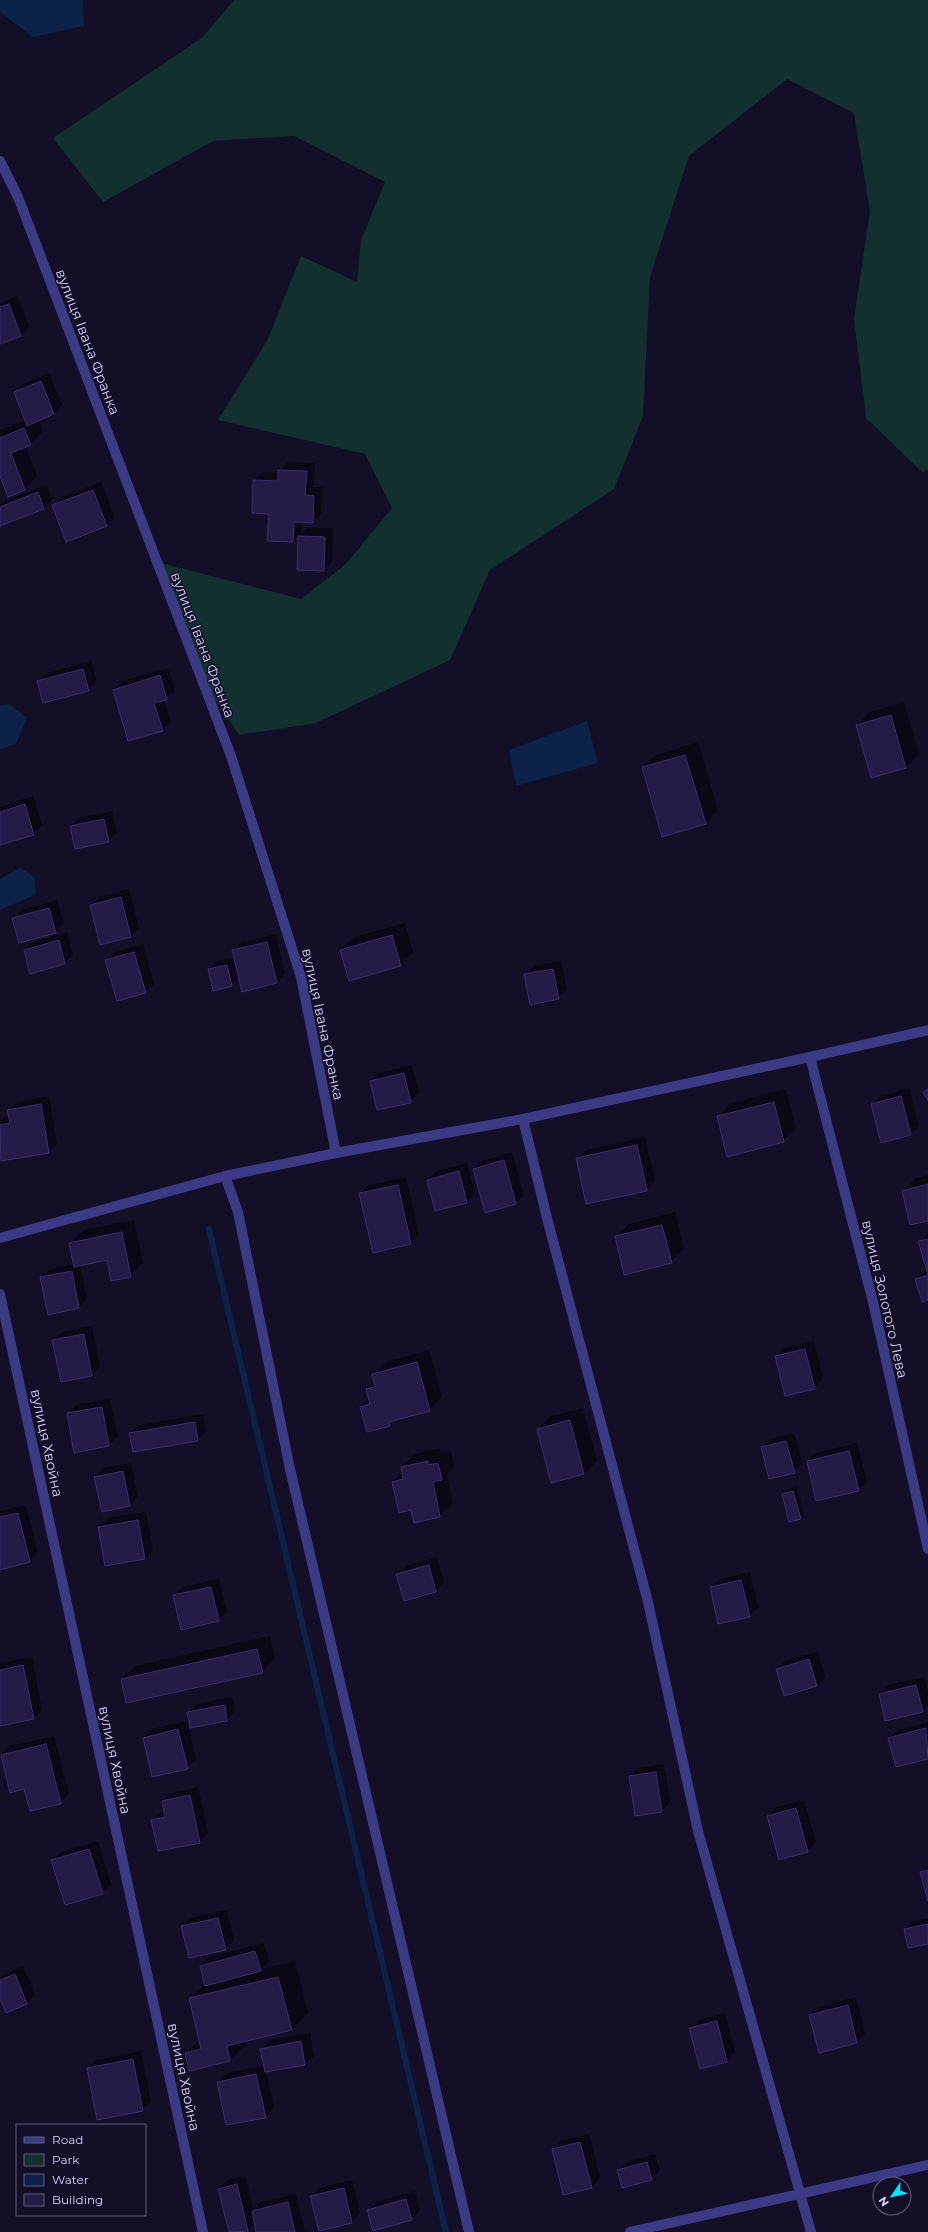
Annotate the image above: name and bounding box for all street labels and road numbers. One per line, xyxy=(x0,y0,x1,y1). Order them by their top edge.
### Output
street label: вулиця Івана Франка xyxy=(52,267,124,417)
street label: вулиця Івана Франка xyxy=(167,570,239,720)
street label: вулиця Івана Франка xyxy=(298,946,348,1102)
street label: вулиця Золотого Лева xyxy=(858,1218,912,1380)
street label: вулиця Хвойна xyxy=(27,1387,67,1499)
street label: вулиця Хвойна xyxy=(95,1704,135,1816)
street label: вулиця Хвойна xyxy=(164,2021,204,2133)

